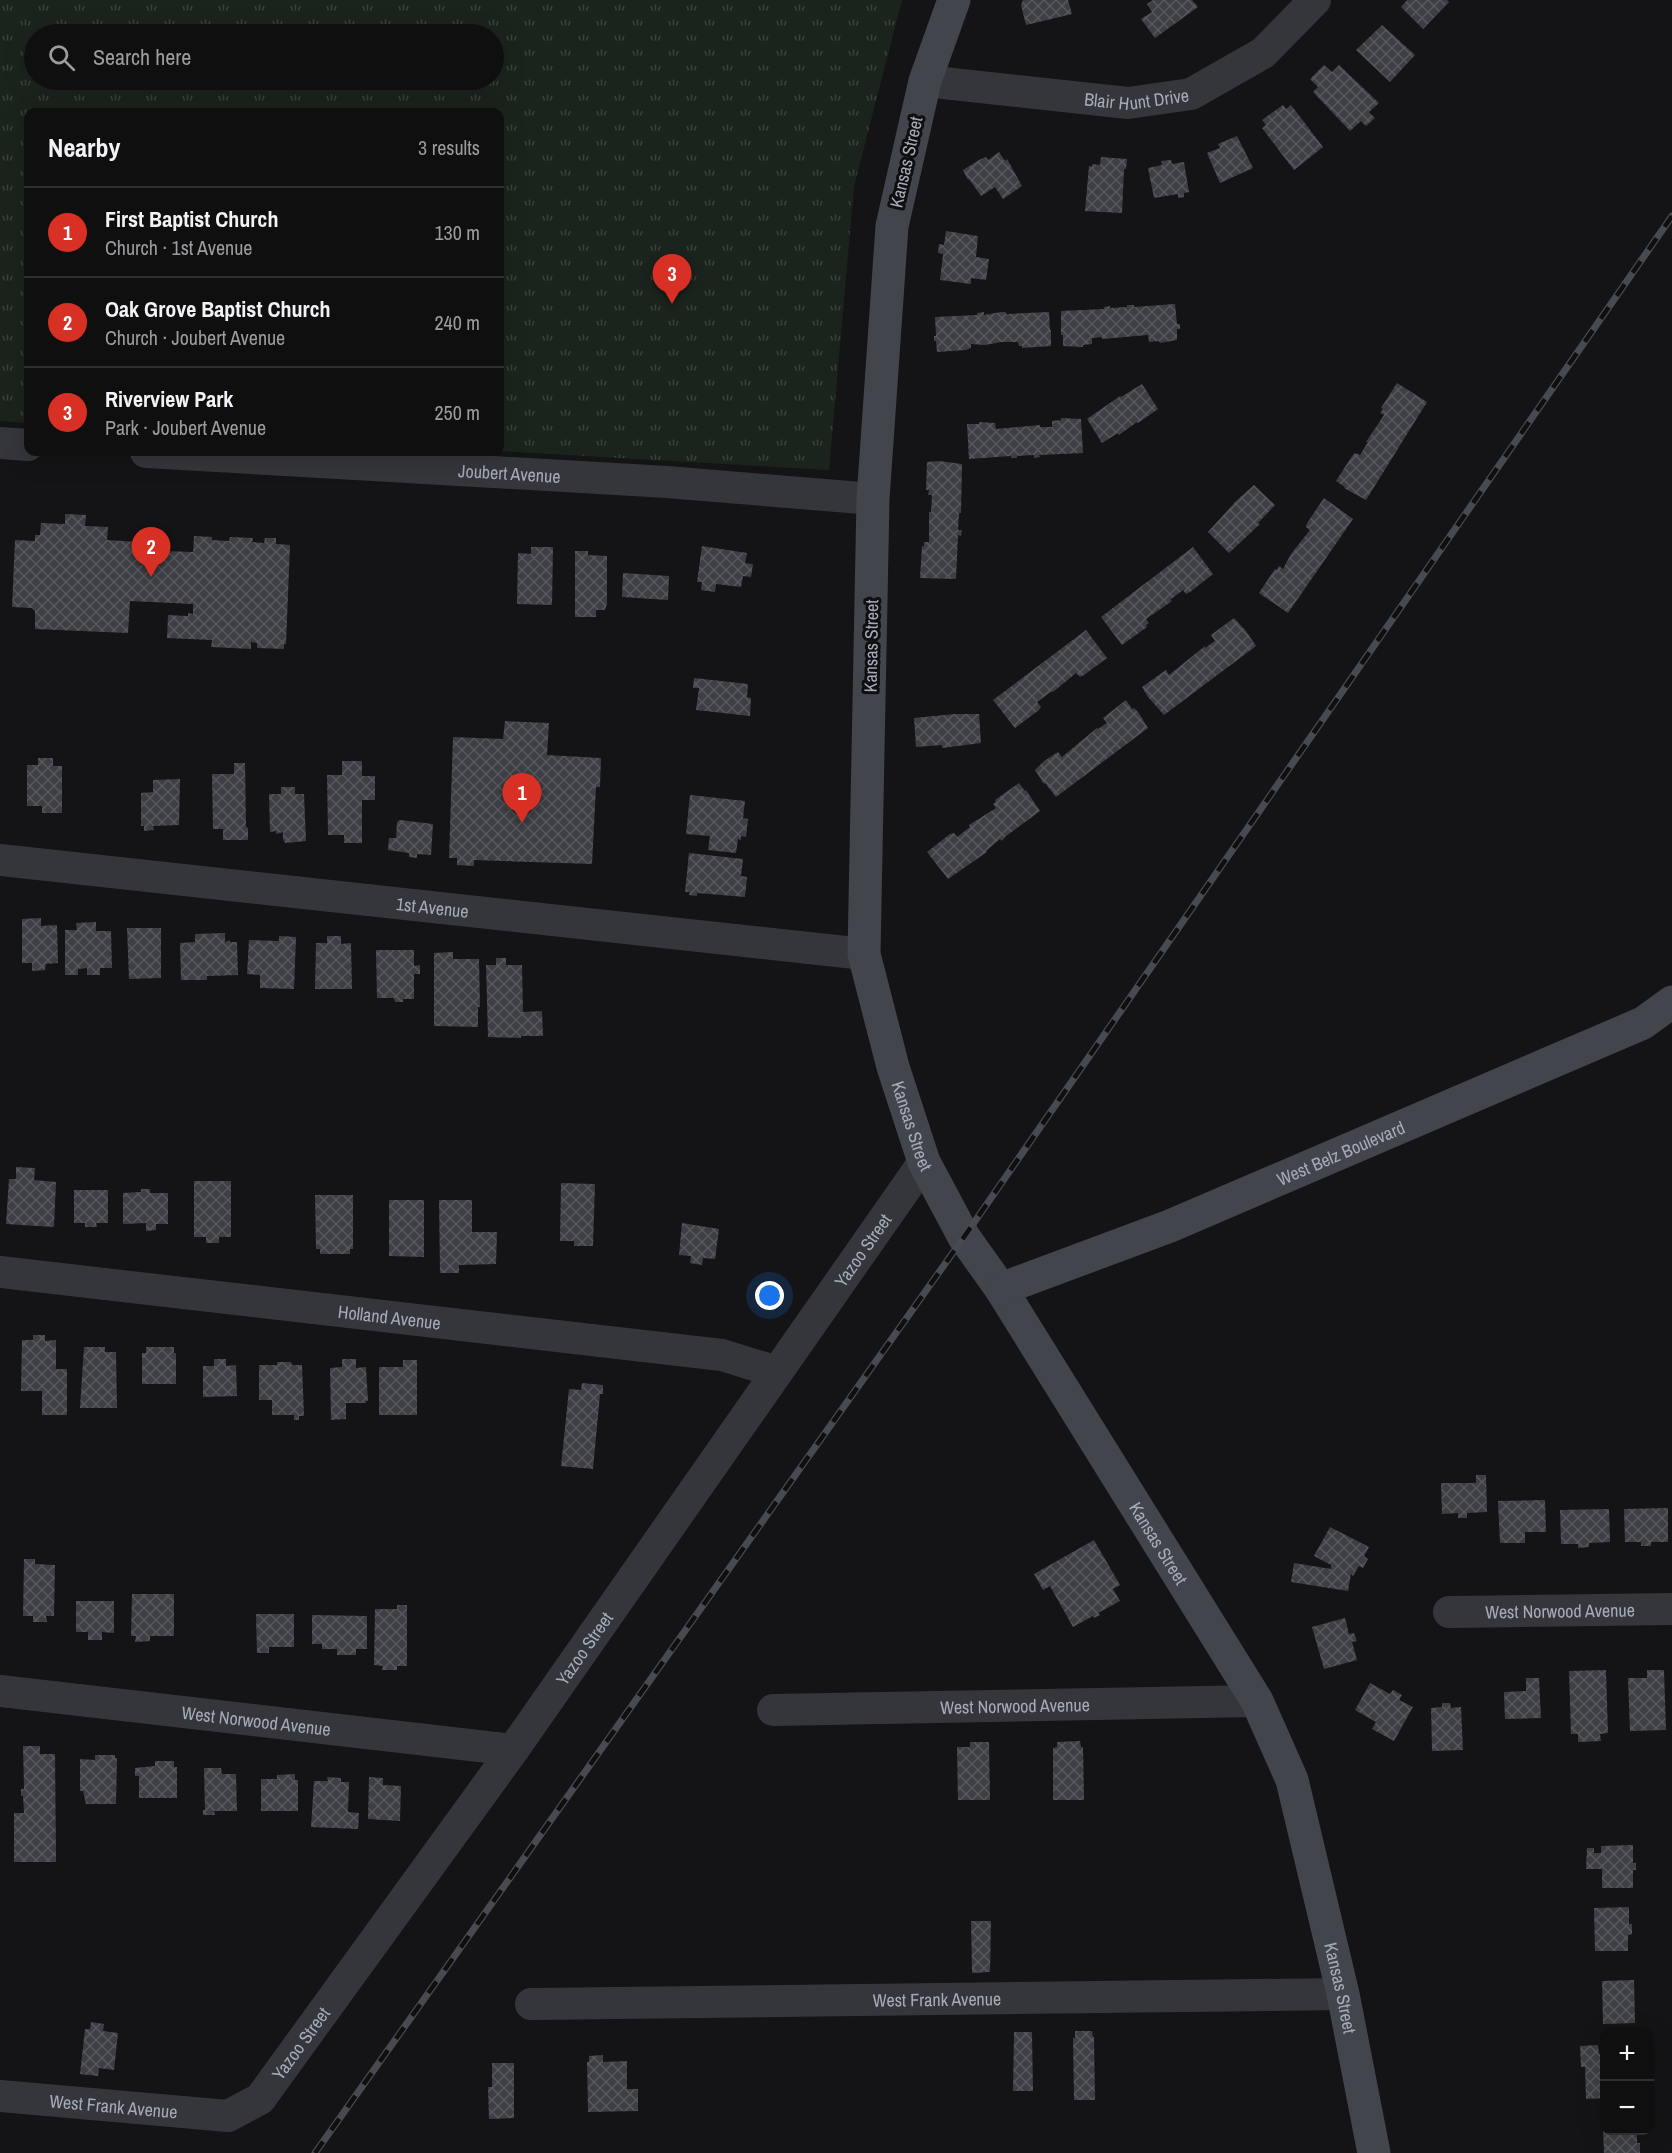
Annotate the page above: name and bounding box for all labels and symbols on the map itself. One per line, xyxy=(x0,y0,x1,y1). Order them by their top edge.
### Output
street label: Blair Hunt Drive xyxy=(1083,82,1191,116)
street label: Kansas Street xyxy=(883,114,929,210)
pin: 3 xyxy=(652,254,692,304)
street label: Joubert Avenue xyxy=(458,458,561,488)
pin: 2 xyxy=(132,528,170,577)
street label: Kansas Street xyxy=(858,599,884,693)
pin: 1 xyxy=(502,774,542,823)
street label: 1st Avenue xyxy=(395,891,470,923)
street label: Kansas Street xyxy=(886,1078,939,1175)
street label: West Belz Boulevard xyxy=(1273,1114,1408,1191)
street label: Yazoo Street xyxy=(828,1208,897,1292)
your location xyxy=(755,1281,784,1310)
street label: Holland Avenue xyxy=(337,1298,442,1335)
street label: Kansas Street xyxy=(1124,1497,1194,1589)
street label: West Norwood Avenue xyxy=(1485,1597,1635,1624)
street label: Yazoo Street xyxy=(550,1607,618,1690)
street label: West Norwood Avenue xyxy=(940,1692,1090,1719)
street label: West Norwood Avenue xyxy=(180,1700,332,1741)
street label: Kansas Street xyxy=(1319,1940,1363,2036)
street label: West Frank Avenue xyxy=(873,1986,1001,2012)
street label: Yazoo Street xyxy=(266,2002,335,2085)
street label: West Frank Avenue xyxy=(48,2088,179,2124)

